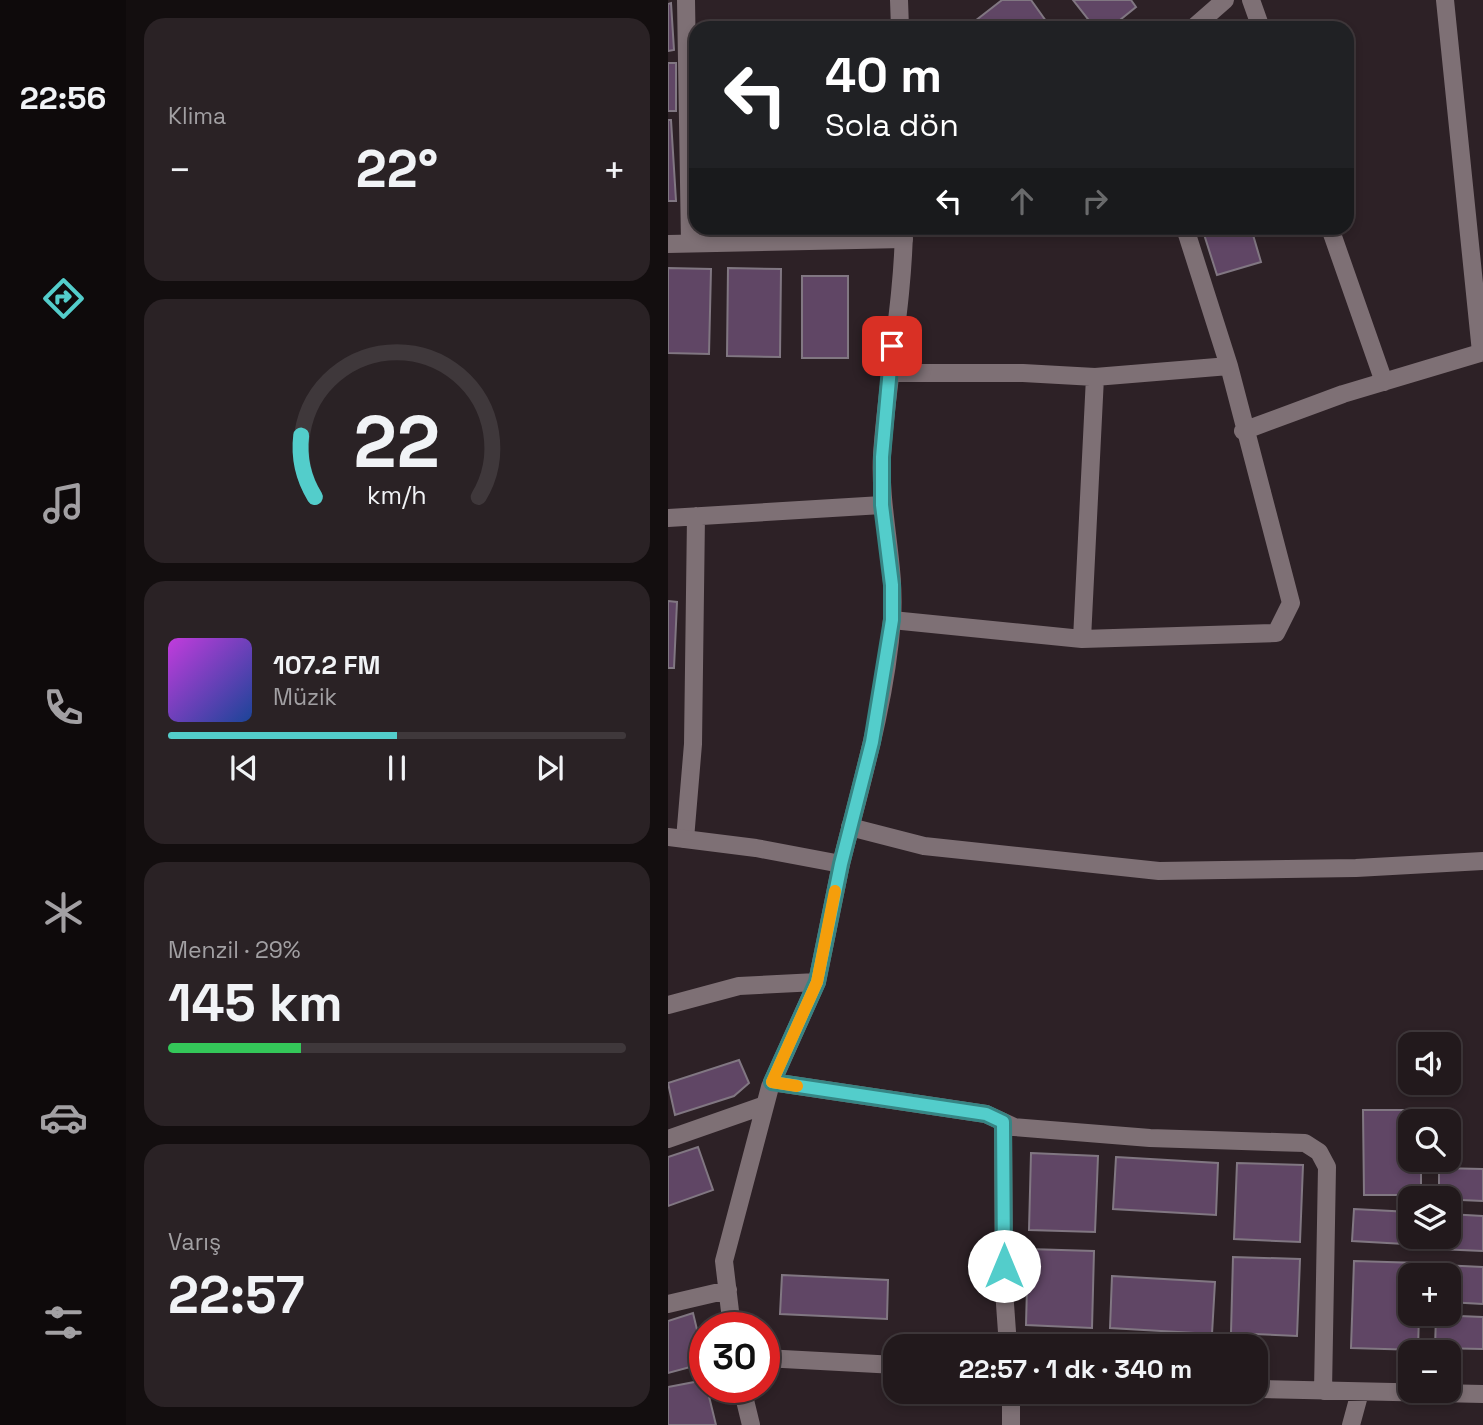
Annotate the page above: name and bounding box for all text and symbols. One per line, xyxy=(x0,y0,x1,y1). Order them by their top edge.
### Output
text: 40 m xyxy=(825,44,942,106)
icon: left xyxy=(710,49,801,140)
text: 22:56 xyxy=(20,78,106,118)
text: Klima xyxy=(168,101,226,131)
text: Sola dön xyxy=(825,105,959,145)
text: 22° xyxy=(356,136,438,202)
text: − xyxy=(168,146,192,194)
text: + xyxy=(602,146,626,194)
icon: left xyxy=(930,182,968,220)
icon: ahead xyxy=(1003,182,1041,220)
icon: right xyxy=(1076,182,1114,220)
icon: directions xyxy=(39,274,88,323)
pin xyxy=(862,316,922,376)
icon: arrive xyxy=(873,327,911,365)
text: 22 xyxy=(354,396,440,489)
icon: music xyxy=(39,479,88,528)
text: km/h xyxy=(367,479,427,511)
text: 107.2 FM xyxy=(273,648,380,682)
text: Müzik xyxy=(273,682,337,712)
icon: phone xyxy=(39,683,88,732)
icon: previous xyxy=(225,749,263,787)
icon: pause xyxy=(378,749,416,787)
icon: next xyxy=(531,749,569,787)
icon: climate xyxy=(39,888,88,937)
text: Menzil · 29% xyxy=(168,935,301,965)
text: 145 km xyxy=(168,970,343,1036)
map controls xyxy=(1398,1032,1461,1403)
button: sound xyxy=(1398,1032,1461,1095)
icon: car xyxy=(39,1093,88,1142)
button: search xyxy=(1398,1109,1461,1172)
button: layers xyxy=(1398,1186,1461,1249)
text: Varış xyxy=(168,1227,221,1257)
position arrow xyxy=(967,1229,1041,1303)
text: 22:57 xyxy=(168,1262,305,1328)
button: + xyxy=(1398,1263,1461,1326)
icon: filters xyxy=(39,1298,88,1347)
speed limit sign: 30 xyxy=(689,1312,780,1403)
button: − xyxy=(1398,1340,1461,1403)
text: 22:57 · 1 dk · 340 m xyxy=(959,1352,1192,1386)

